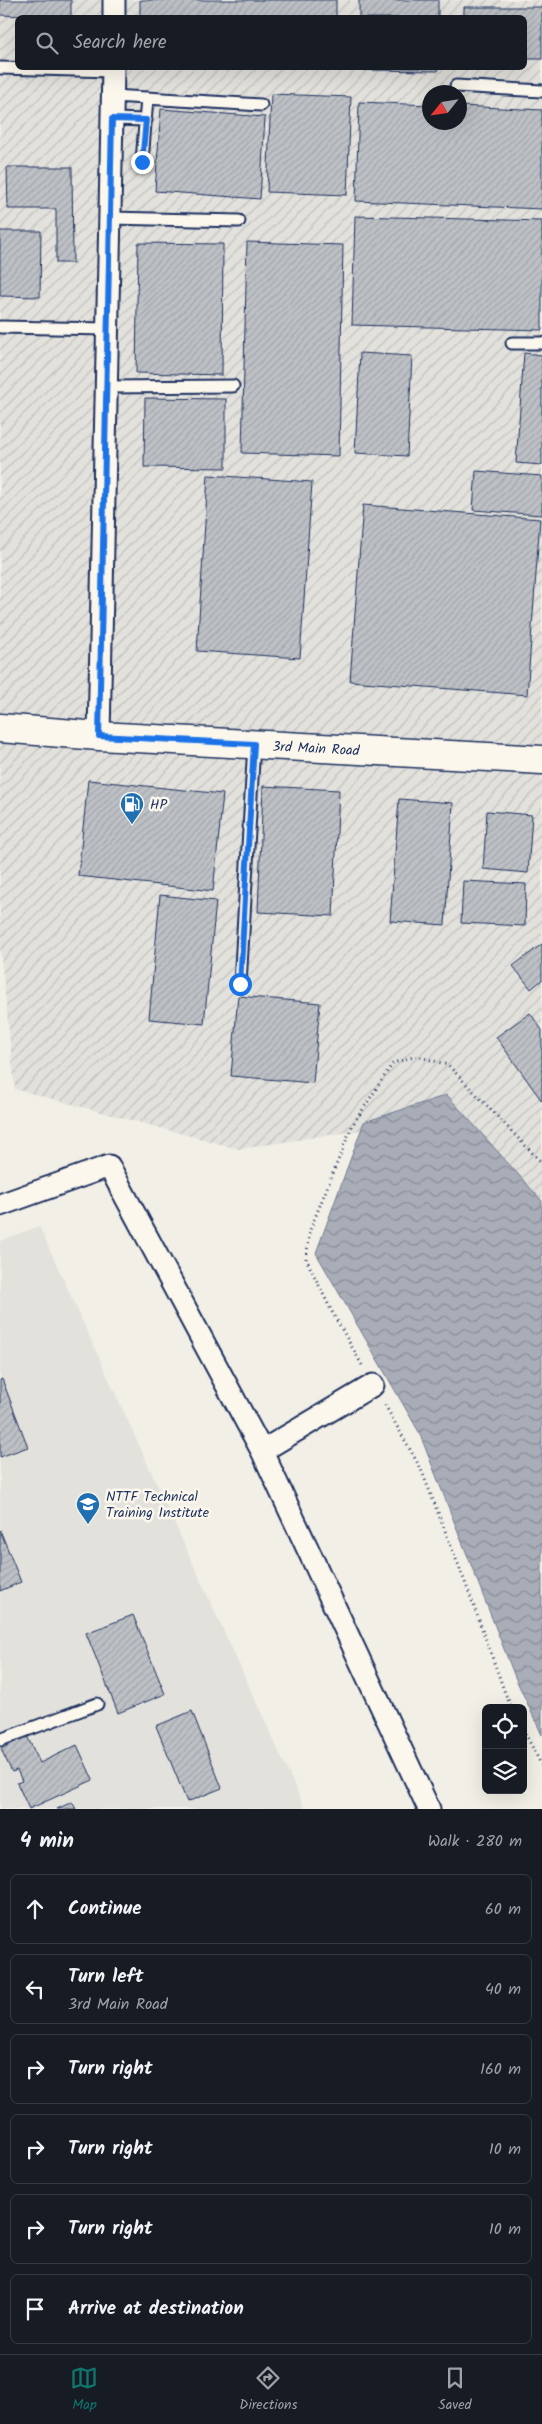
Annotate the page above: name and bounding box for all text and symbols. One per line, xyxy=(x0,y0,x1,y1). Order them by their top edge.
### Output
search box xyxy=(15,15,527,70)
text: Search here xyxy=(73,28,167,58)
icon: search xyxy=(33,29,61,57)
north arrow xyxy=(422,85,467,130)
route end xyxy=(131,151,154,174)
street label: 3rd Main Road xyxy=(272,736,361,762)
fuel station icon: HP xyxy=(119,791,145,825)
place label: HP xyxy=(150,794,167,816)
route start xyxy=(229,973,252,996)
place label: NTTF Technical Training Institute xyxy=(106,1486,210,1524)
school or university icon: NTTF Technical Training Institute xyxy=(75,1491,101,1525)
map controls xyxy=(482,1704,527,1794)
button: locate xyxy=(482,1704,527,1749)
button: layers xyxy=(482,1749,527,1794)
text: 4 min xyxy=(20,1825,74,1858)
text: Walk · 280 m xyxy=(428,1829,522,1854)
text: Continue xyxy=(68,1894,141,1924)
icon: ahead xyxy=(21,1895,49,1923)
text: 60 m xyxy=(485,1897,521,1922)
text: Turn left xyxy=(68,1962,143,1992)
icon: left xyxy=(21,1975,49,2003)
text: 40 m xyxy=(485,1977,521,2002)
text: 3rd Main Road xyxy=(68,1992,168,2017)
text: Turn right xyxy=(68,2054,153,2084)
icon: right xyxy=(21,2055,49,2083)
text: 160 m xyxy=(480,2057,521,2082)
text: Turn right xyxy=(68,2134,153,2164)
icon: right xyxy=(21,2135,49,2163)
text: 10 m xyxy=(489,2137,521,2162)
text: Turn right xyxy=(68,2214,153,2244)
icon: right xyxy=(21,2215,49,2243)
text: 10 m xyxy=(489,2217,521,2242)
text: Arrive at destination xyxy=(68,2294,244,2324)
icon: arrive xyxy=(21,2295,49,2323)
tab: Map xyxy=(70,2364,98,2416)
tab: Directions xyxy=(239,2364,297,2416)
tab: Saved xyxy=(438,2364,472,2416)

